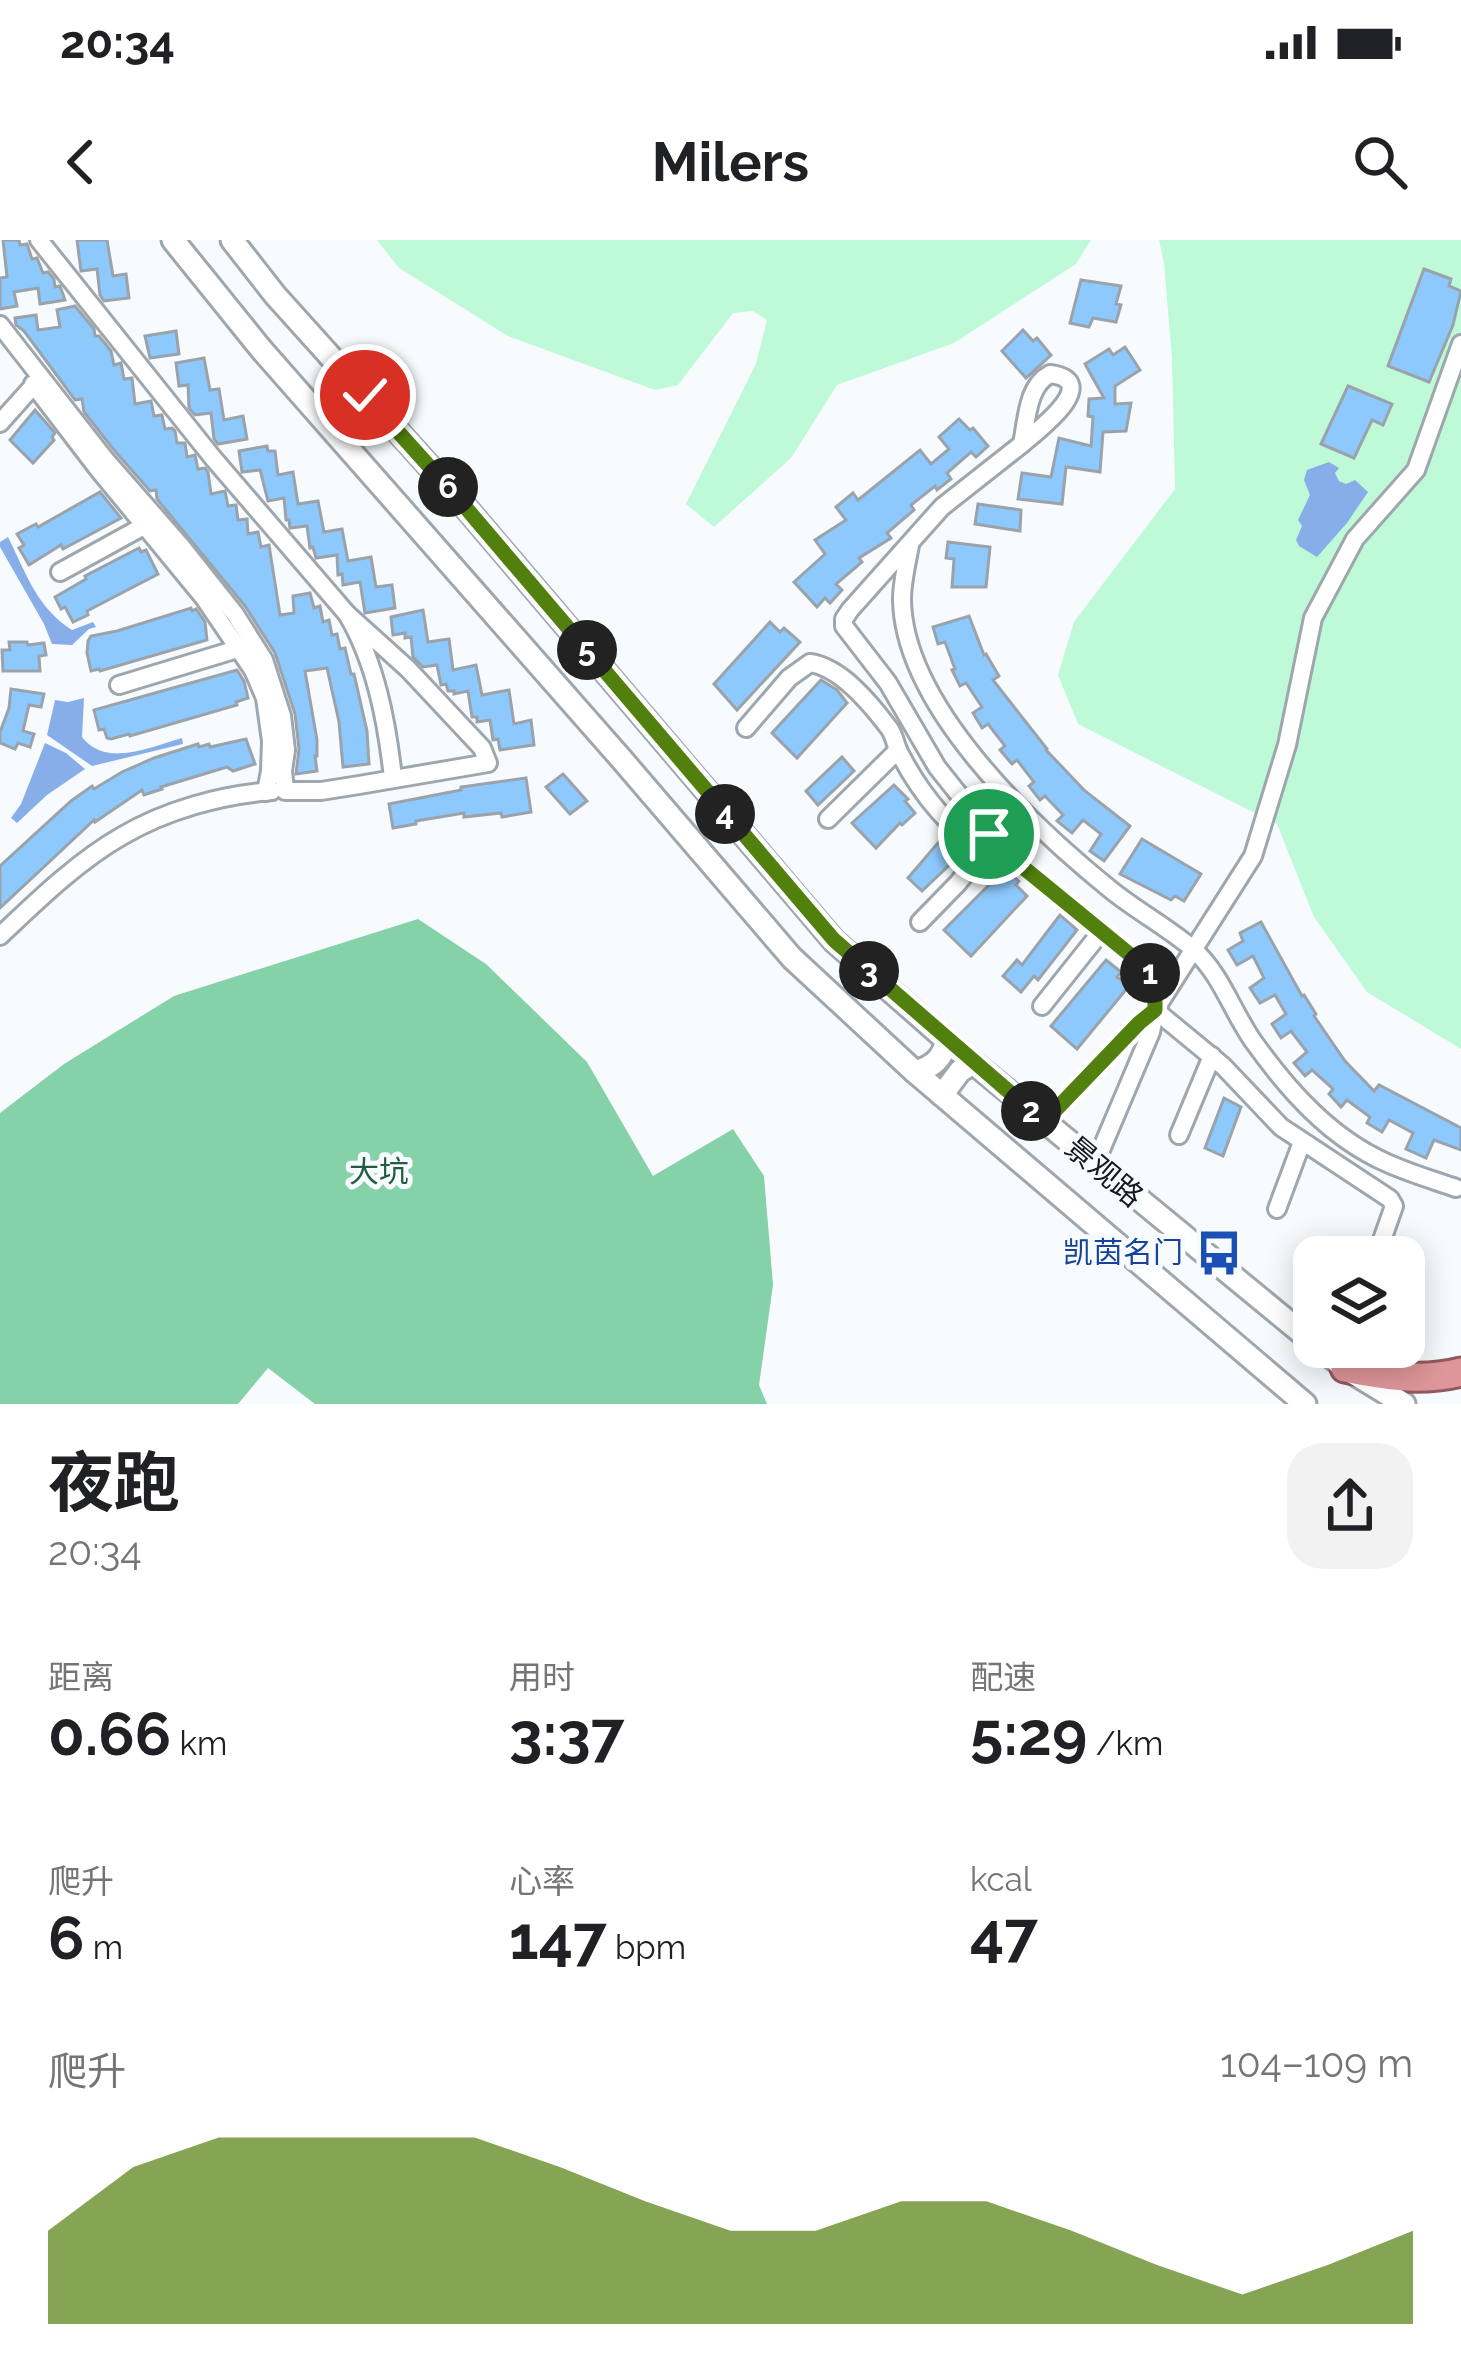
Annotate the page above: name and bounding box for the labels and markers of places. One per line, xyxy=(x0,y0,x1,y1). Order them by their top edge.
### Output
pin xyxy=(314,344,416,446)
pin: 6 xyxy=(418,457,478,517)
pin: 5 xyxy=(557,620,617,680)
pin xyxy=(938,783,1040,885)
pin: 4 xyxy=(695,784,755,844)
pin: 3 xyxy=(839,941,899,1001)
pin: 1 xyxy=(1120,943,1180,1003)
pin: 2 xyxy=(1001,1081,1061,1141)
bus stop icon: 凯茵名门 xyxy=(1194,1228,1244,1278)
place label: 凯茵名门 xyxy=(1063,1235,1183,1270)

